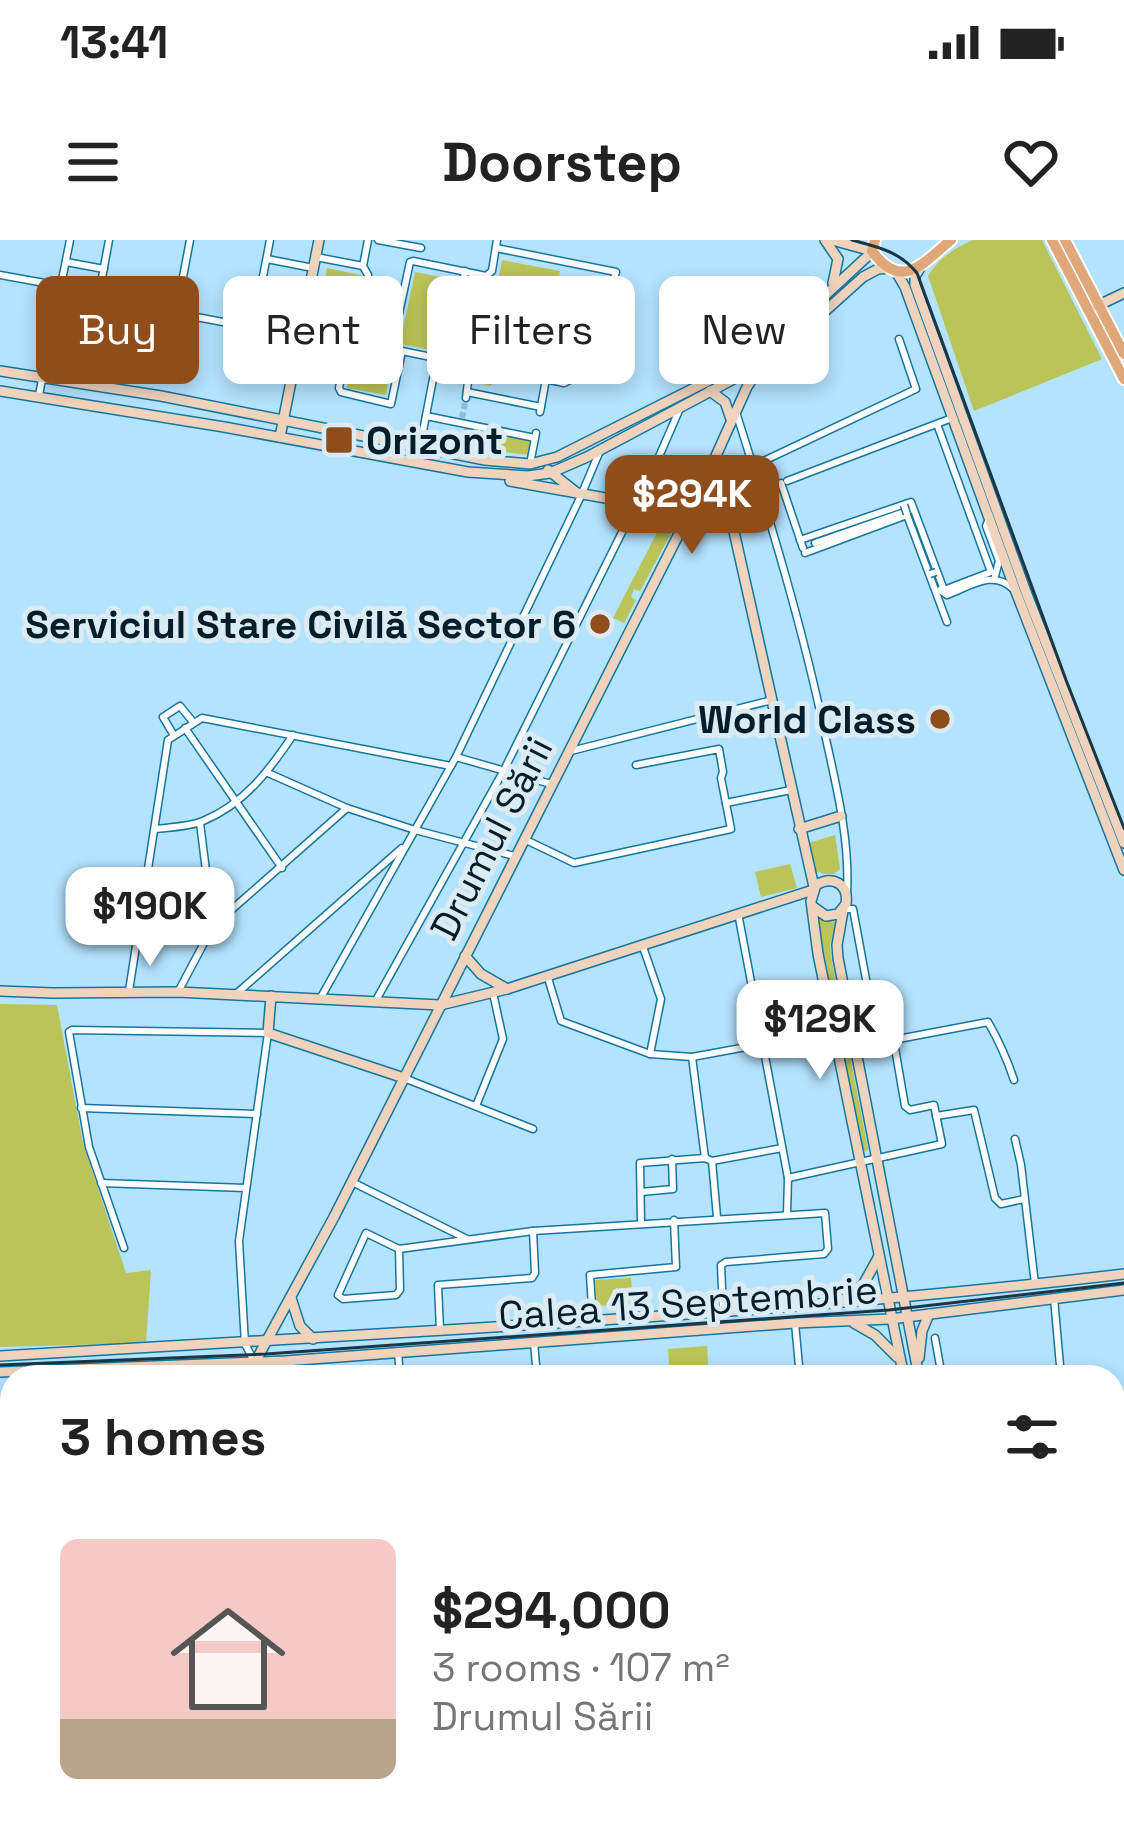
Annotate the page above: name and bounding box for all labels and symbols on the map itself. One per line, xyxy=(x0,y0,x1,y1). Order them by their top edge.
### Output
place label: Orizont xyxy=(366,416,503,465)
marker: Orizont xyxy=(323,424,355,456)
pin: $294K xyxy=(608,455,776,557)
place label: Serviciul Stare Civilă Sector 6 xyxy=(25,600,576,649)
marker: Serviciul Stare Civilă Sector 6 xyxy=(587,611,613,637)
place label: World Class xyxy=(698,695,916,744)
marker: World Class xyxy=(927,706,953,732)
street label: Drumul Sării xyxy=(419,729,563,948)
pin: $190K xyxy=(66,867,234,969)
pin: $129K xyxy=(736,980,904,1082)
street label: Calea 13 Septembrie xyxy=(497,1265,879,1340)

